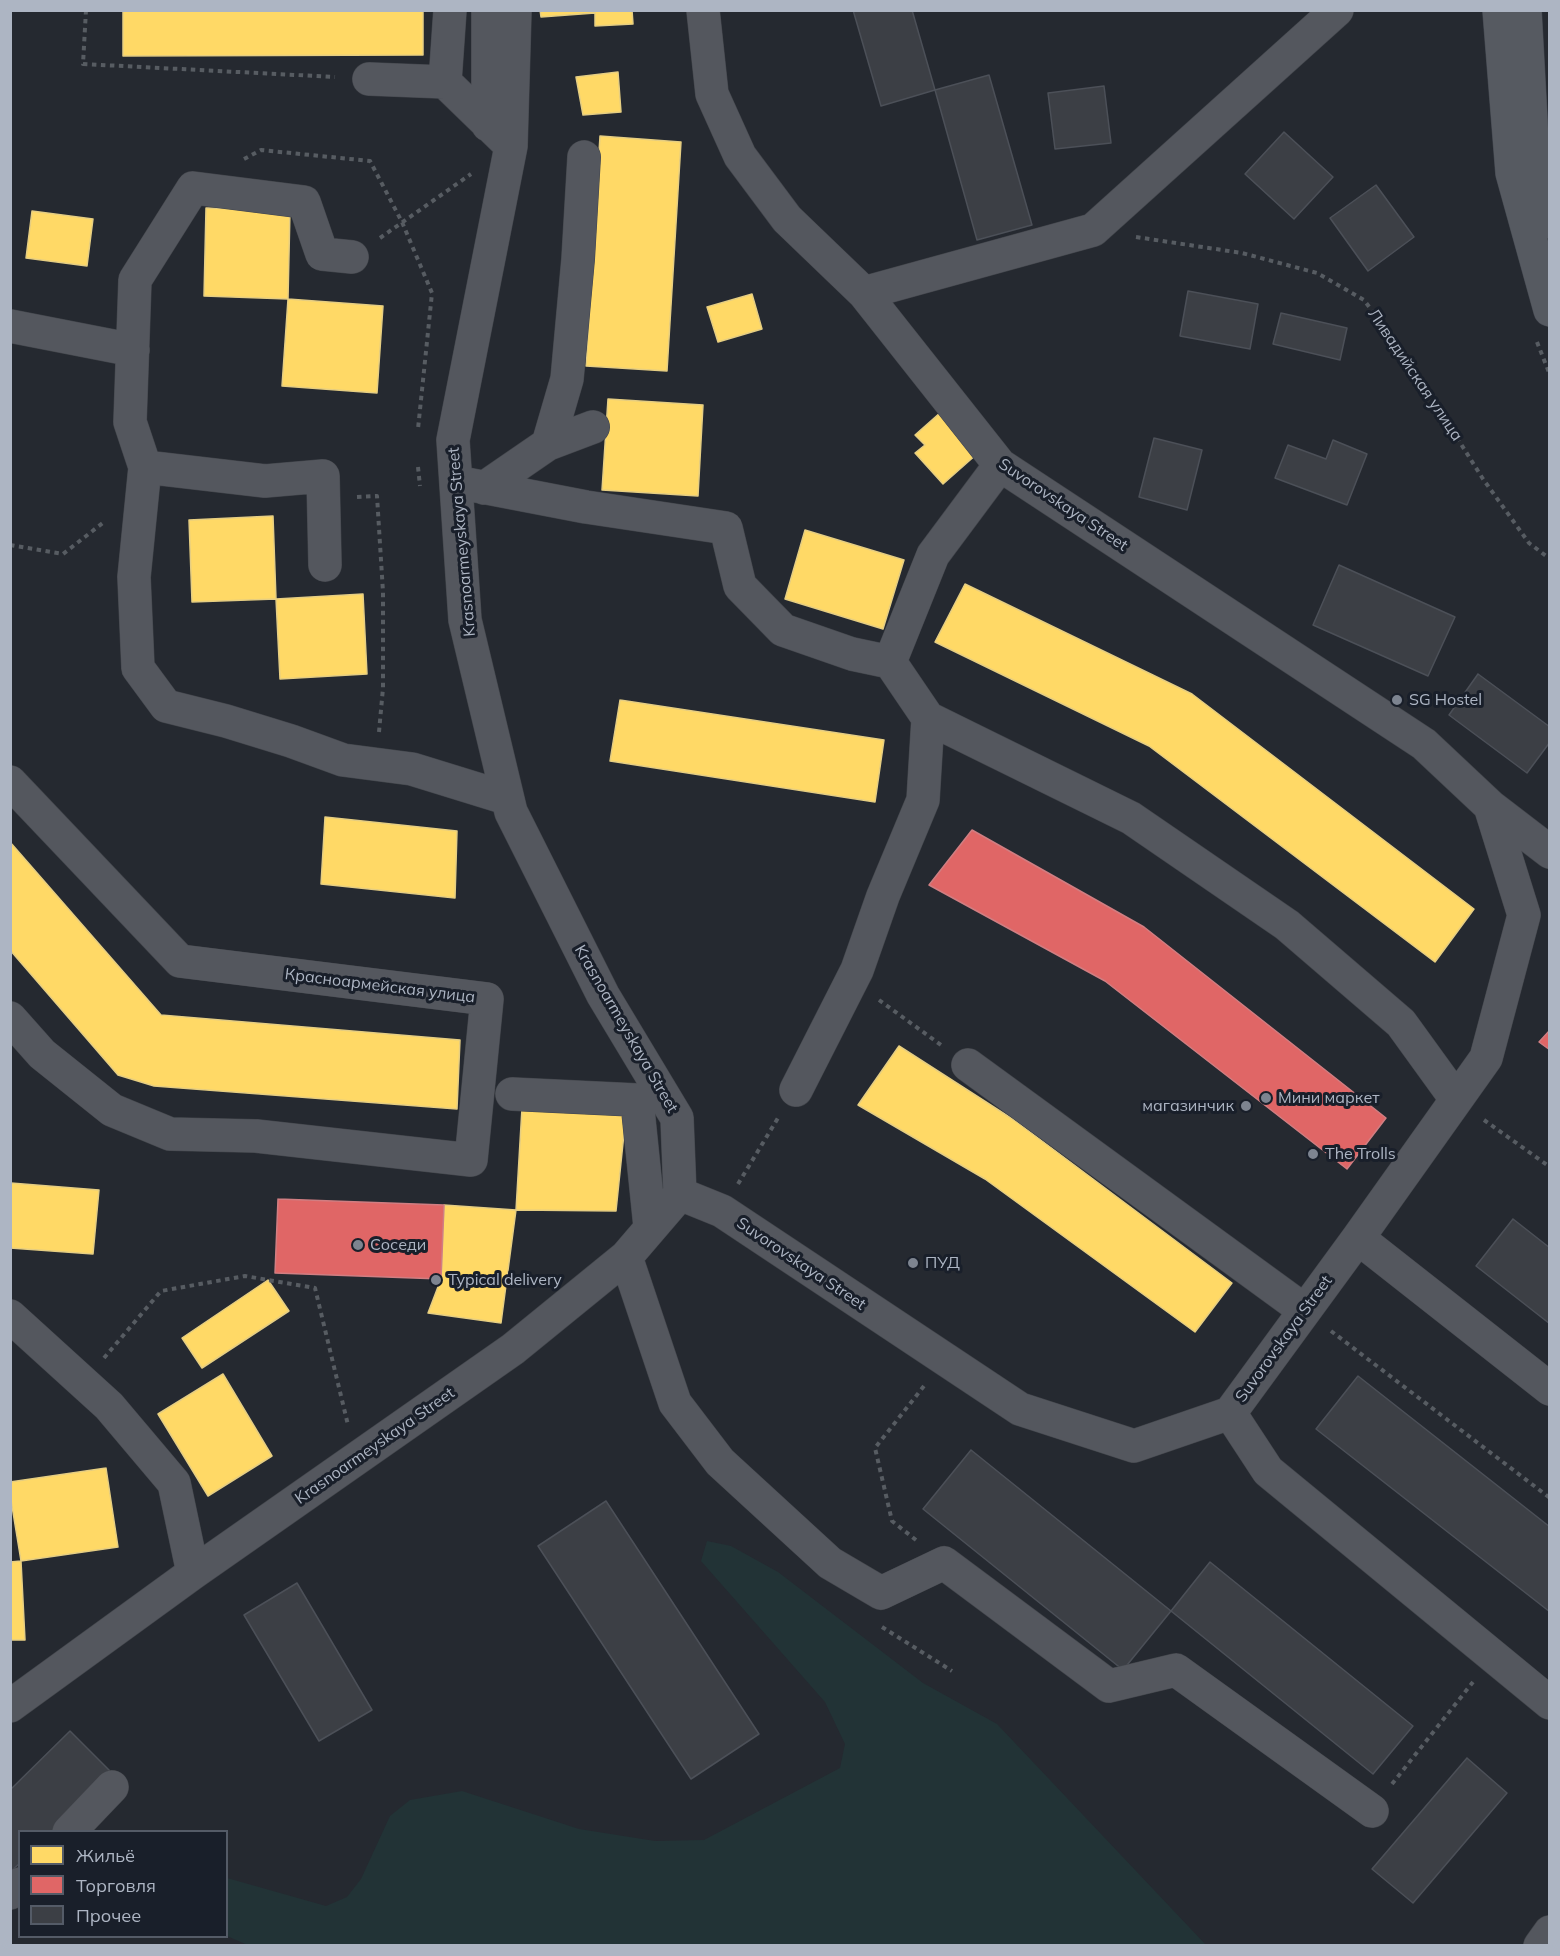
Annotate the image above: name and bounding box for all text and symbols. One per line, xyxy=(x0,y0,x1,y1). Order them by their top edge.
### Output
street label: Ливадийская улица xyxy=(1364,305,1466,445)
street label: Krasnoarmeyskaya Street xyxy=(444,446,480,638)
street label: Suvorovskaya Street xyxy=(995,455,1131,555)
place label: SG Hostel xyxy=(1409,690,1482,710)
marker: SG Hostel xyxy=(1390,693,1404,707)
street label: Krasnoarmeyskaya Street xyxy=(570,942,682,1116)
street label: Красноармейская улица xyxy=(284,965,476,1007)
place label: Мини маркет xyxy=(1278,1088,1380,1108)
marker: Мини маркет xyxy=(1259,1091,1273,1105)
place label: магазинчик xyxy=(1142,1096,1234,1116)
marker: магазинчик xyxy=(1239,1099,1253,1113)
place label: The Trolls xyxy=(1325,1144,1396,1164)
marker: The Trolls xyxy=(1306,1147,1320,1161)
street label: Suvorovskaya Street xyxy=(733,1214,869,1314)
place label: Соседи xyxy=(370,1235,426,1255)
marker: Соседи xyxy=(351,1238,365,1252)
place label: ПУД xyxy=(925,1253,960,1273)
marker: ПУД xyxy=(906,1256,920,1270)
place label: Typical delivery xyxy=(448,1270,562,1290)
street label: Suvorovskaya Street xyxy=(1232,1272,1336,1406)
marker: Typical delivery xyxy=(429,1273,443,1287)
street label: Krasnoarmeyskaya Street xyxy=(292,1384,458,1508)
legend xyxy=(18,1830,228,1938)
text: Жильё xyxy=(76,1844,135,1867)
text: Торговля xyxy=(76,1874,156,1897)
text: Прочее xyxy=(76,1904,141,1927)

